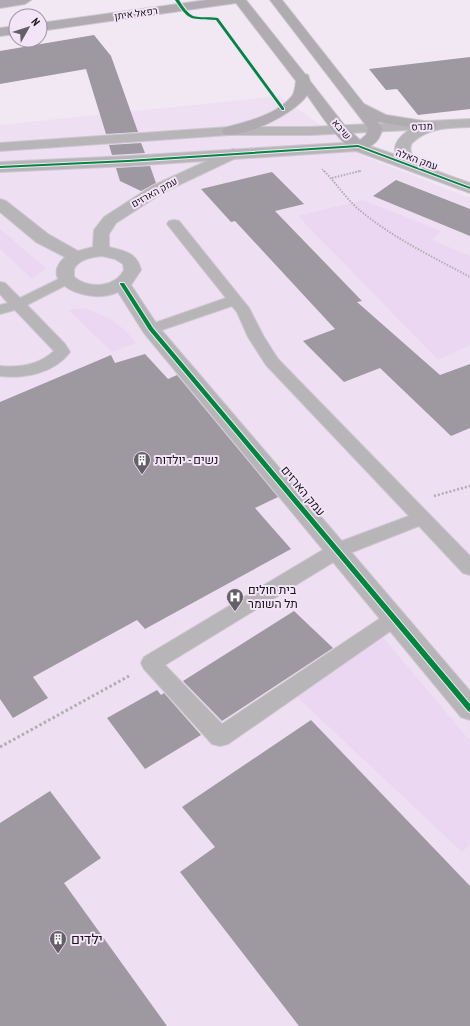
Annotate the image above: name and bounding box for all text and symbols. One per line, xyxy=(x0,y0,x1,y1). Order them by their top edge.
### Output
street label: רפאל איתן xyxy=(114,4,159,23)
north arrow xyxy=(8,8,48,48)
text: N xyxy=(28,15,43,28)
street label: שיבא xyxy=(329,117,354,142)
street label: מנדס xyxy=(411,119,433,134)
street label: עמק האלה xyxy=(394,146,440,173)
street label: עמק הארזים xyxy=(129,174,180,210)
building icon: נשים - יולדות xyxy=(132,450,152,475)
place label: נשים - יולדות xyxy=(155,452,218,467)
street label: עמק הארזים xyxy=(278,463,329,519)
place label: בית חולים תל השומר xyxy=(248,582,298,611)
hospital icon: בית חולים תל השומר xyxy=(225,587,245,612)
building icon: ילדים xyxy=(48,929,68,954)
place label: ילדים xyxy=(71,930,103,948)

